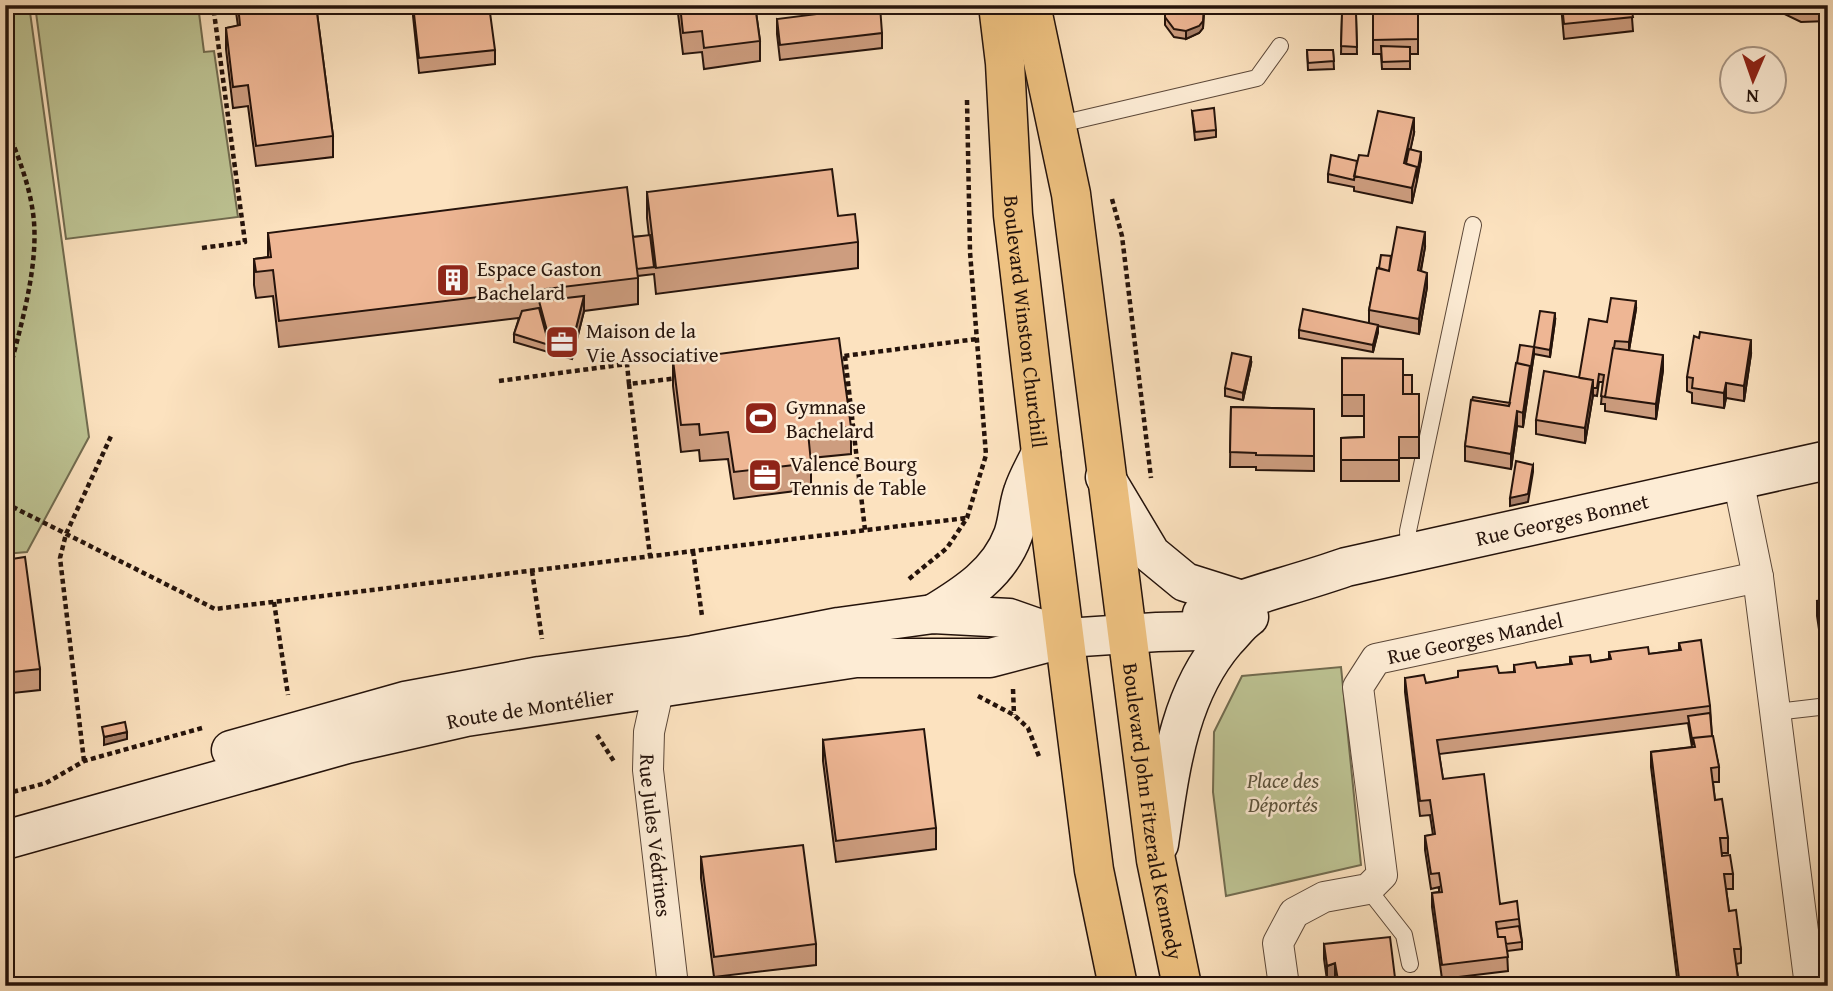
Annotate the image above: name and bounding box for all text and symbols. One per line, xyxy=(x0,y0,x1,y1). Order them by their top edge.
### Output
north arrow xyxy=(1717,46,1787,116)
text: N xyxy=(1745,83,1759,111)
street label: Boulevard Winston Churchill xyxy=(996,195,1056,450)
place label: Espace Gaston Bachelard xyxy=(477,253,602,308)
building icon: Espace Gaston Bachelard xyxy=(434,261,472,299)
place label: Maison de la Vie Associative xyxy=(586,315,719,370)
office icon: Maison de la Vie Associative xyxy=(543,323,581,361)
place label: Gymnase Bachelard xyxy=(786,391,875,446)
sports icon: Gymnase Bachelard xyxy=(742,399,780,437)
place label: Valence Bourg Tennis de Table xyxy=(790,448,927,503)
office icon: Valence Bourg Tennis de Table xyxy=(746,456,784,494)
street label: Rue Georges Bonnet xyxy=(1473,485,1652,553)
street label: Rue Georges Mandel xyxy=(1384,604,1566,672)
street label: Boulevard John Fitzerald Kennedy xyxy=(1115,661,1192,963)
street label: Route de Montélier xyxy=(443,679,616,736)
street label: Rue Jules Védrines xyxy=(632,753,680,919)
park label: Place des Déportés xyxy=(1246,765,1320,820)

